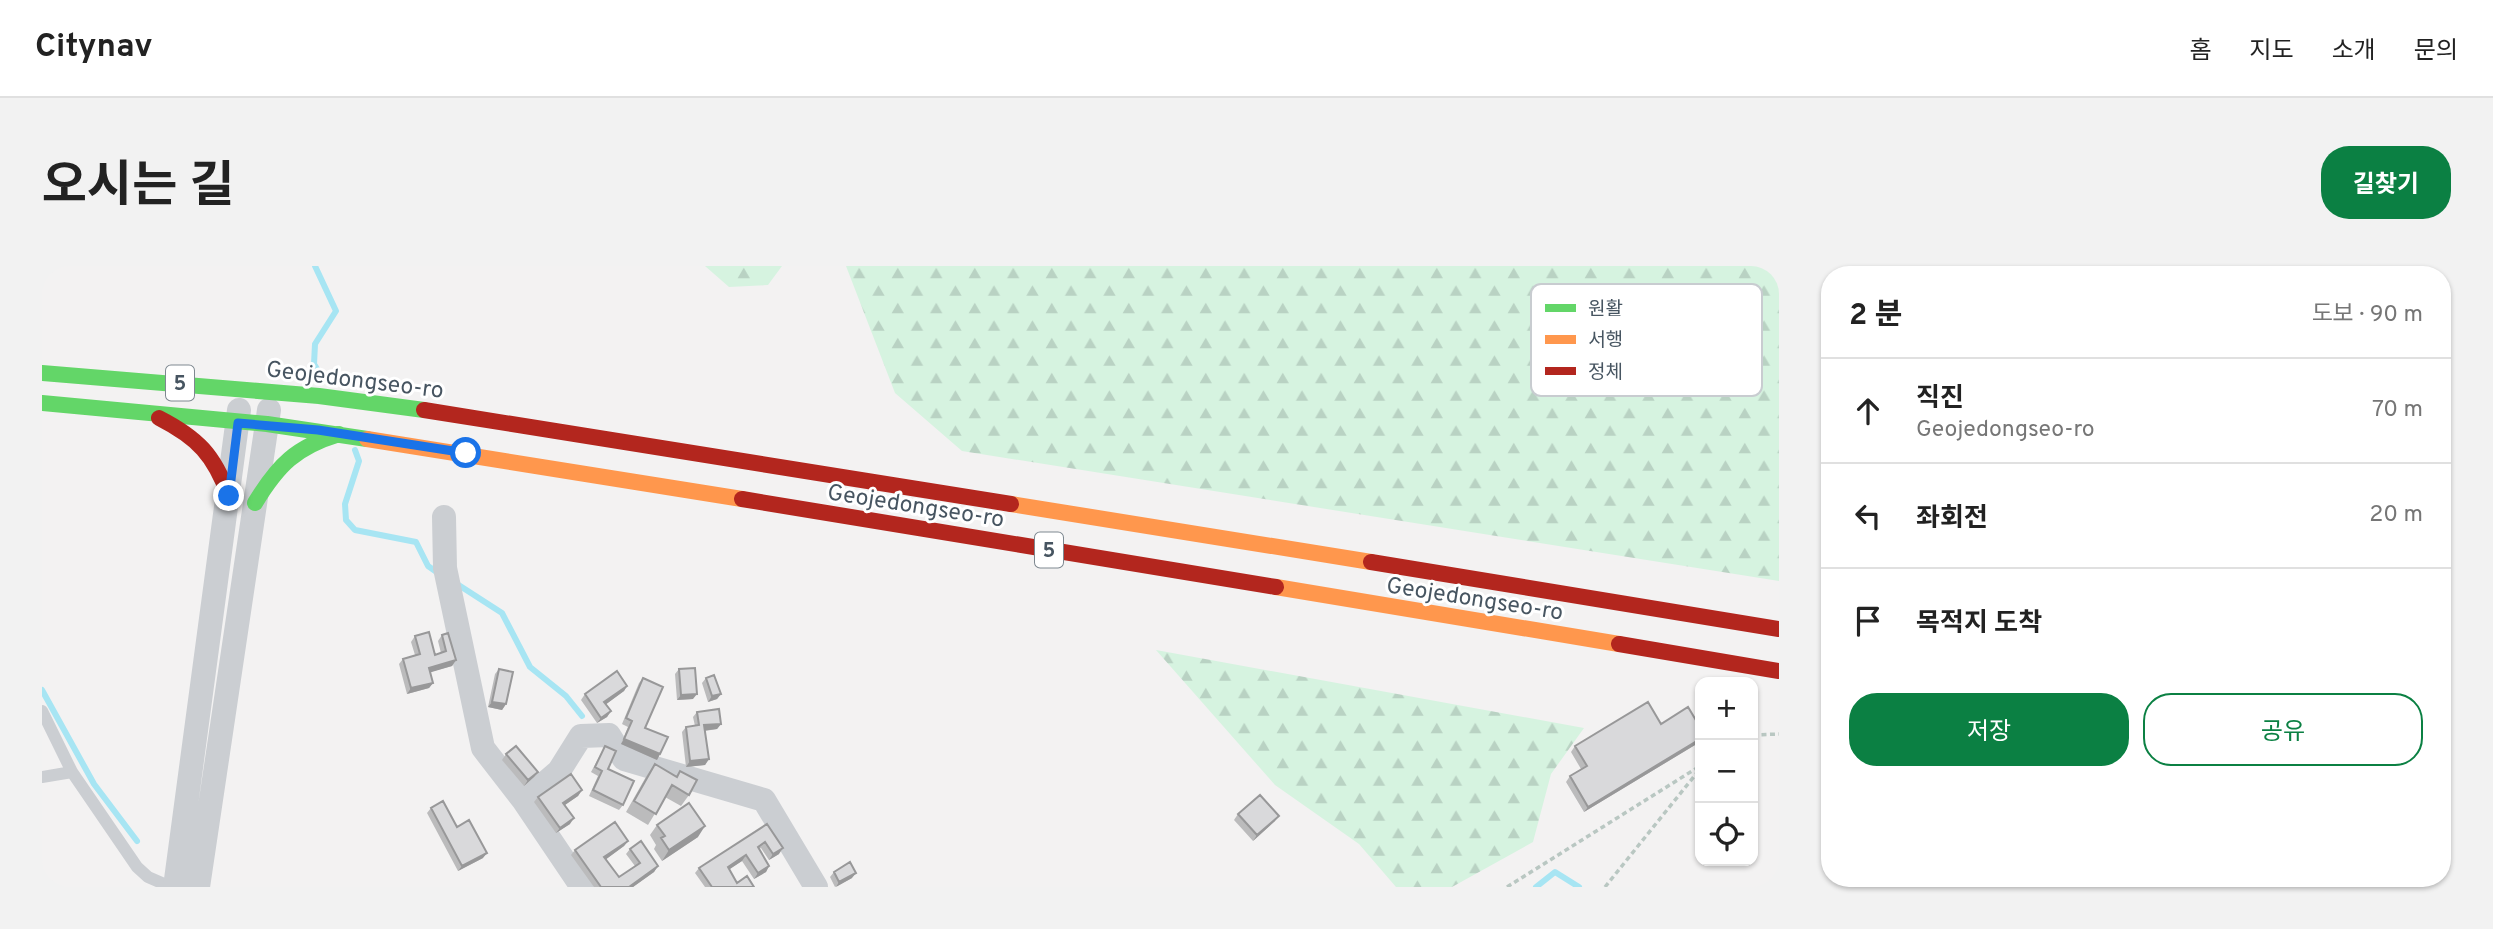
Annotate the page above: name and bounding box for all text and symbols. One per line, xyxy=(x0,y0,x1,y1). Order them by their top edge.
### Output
text: Citynav xyxy=(35,27,153,69)
text: 홈 xyxy=(2189,37,2211,67)
text: 지도 xyxy=(2249,37,2294,67)
text: 소개 xyxy=(2332,37,2376,67)
text: 문의 xyxy=(2414,37,2458,67)
button: 길찾기 xyxy=(2321,146,2451,219)
text: 오시는 길 xyxy=(42,158,235,220)
legend xyxy=(1531,284,1762,396)
text: 원활 xyxy=(1588,298,1623,322)
text: 2 분 xyxy=(1849,298,1902,335)
text: 도보 · 90 m xyxy=(2311,301,2423,330)
text: 서행 xyxy=(1588,329,1623,353)
street label: Geojedongseo-ro xyxy=(264,356,445,407)
text: 정체 xyxy=(1588,361,1623,385)
road number: 5 xyxy=(166,366,194,400)
text: 직진 xyxy=(1916,383,1964,416)
icon: ahead xyxy=(1849,392,1887,430)
text: 70 m xyxy=(2372,396,2423,425)
text: Geojedongseo-ro xyxy=(1916,416,2095,445)
route start xyxy=(450,437,481,468)
street label: Geojedongseo-ro xyxy=(825,479,1006,536)
route end xyxy=(213,480,244,511)
icon: left xyxy=(1849,497,1887,535)
text: 20 m xyxy=(2369,501,2423,530)
text: 좌회전 xyxy=(1916,503,1988,536)
road number: 5 xyxy=(1035,532,1063,568)
street label: Geojedongseo-ro xyxy=(1384,572,1565,629)
icon: arrive xyxy=(1849,602,1887,640)
text: 목적지 도착 xyxy=(1916,608,2042,641)
map controls xyxy=(1695,677,1758,866)
button: + xyxy=(1695,677,1758,740)
button: 저장 xyxy=(1849,693,2129,766)
button: 공유 xyxy=(2143,693,2423,766)
button: − xyxy=(1695,740,1758,803)
button: locate xyxy=(1695,803,1758,866)

